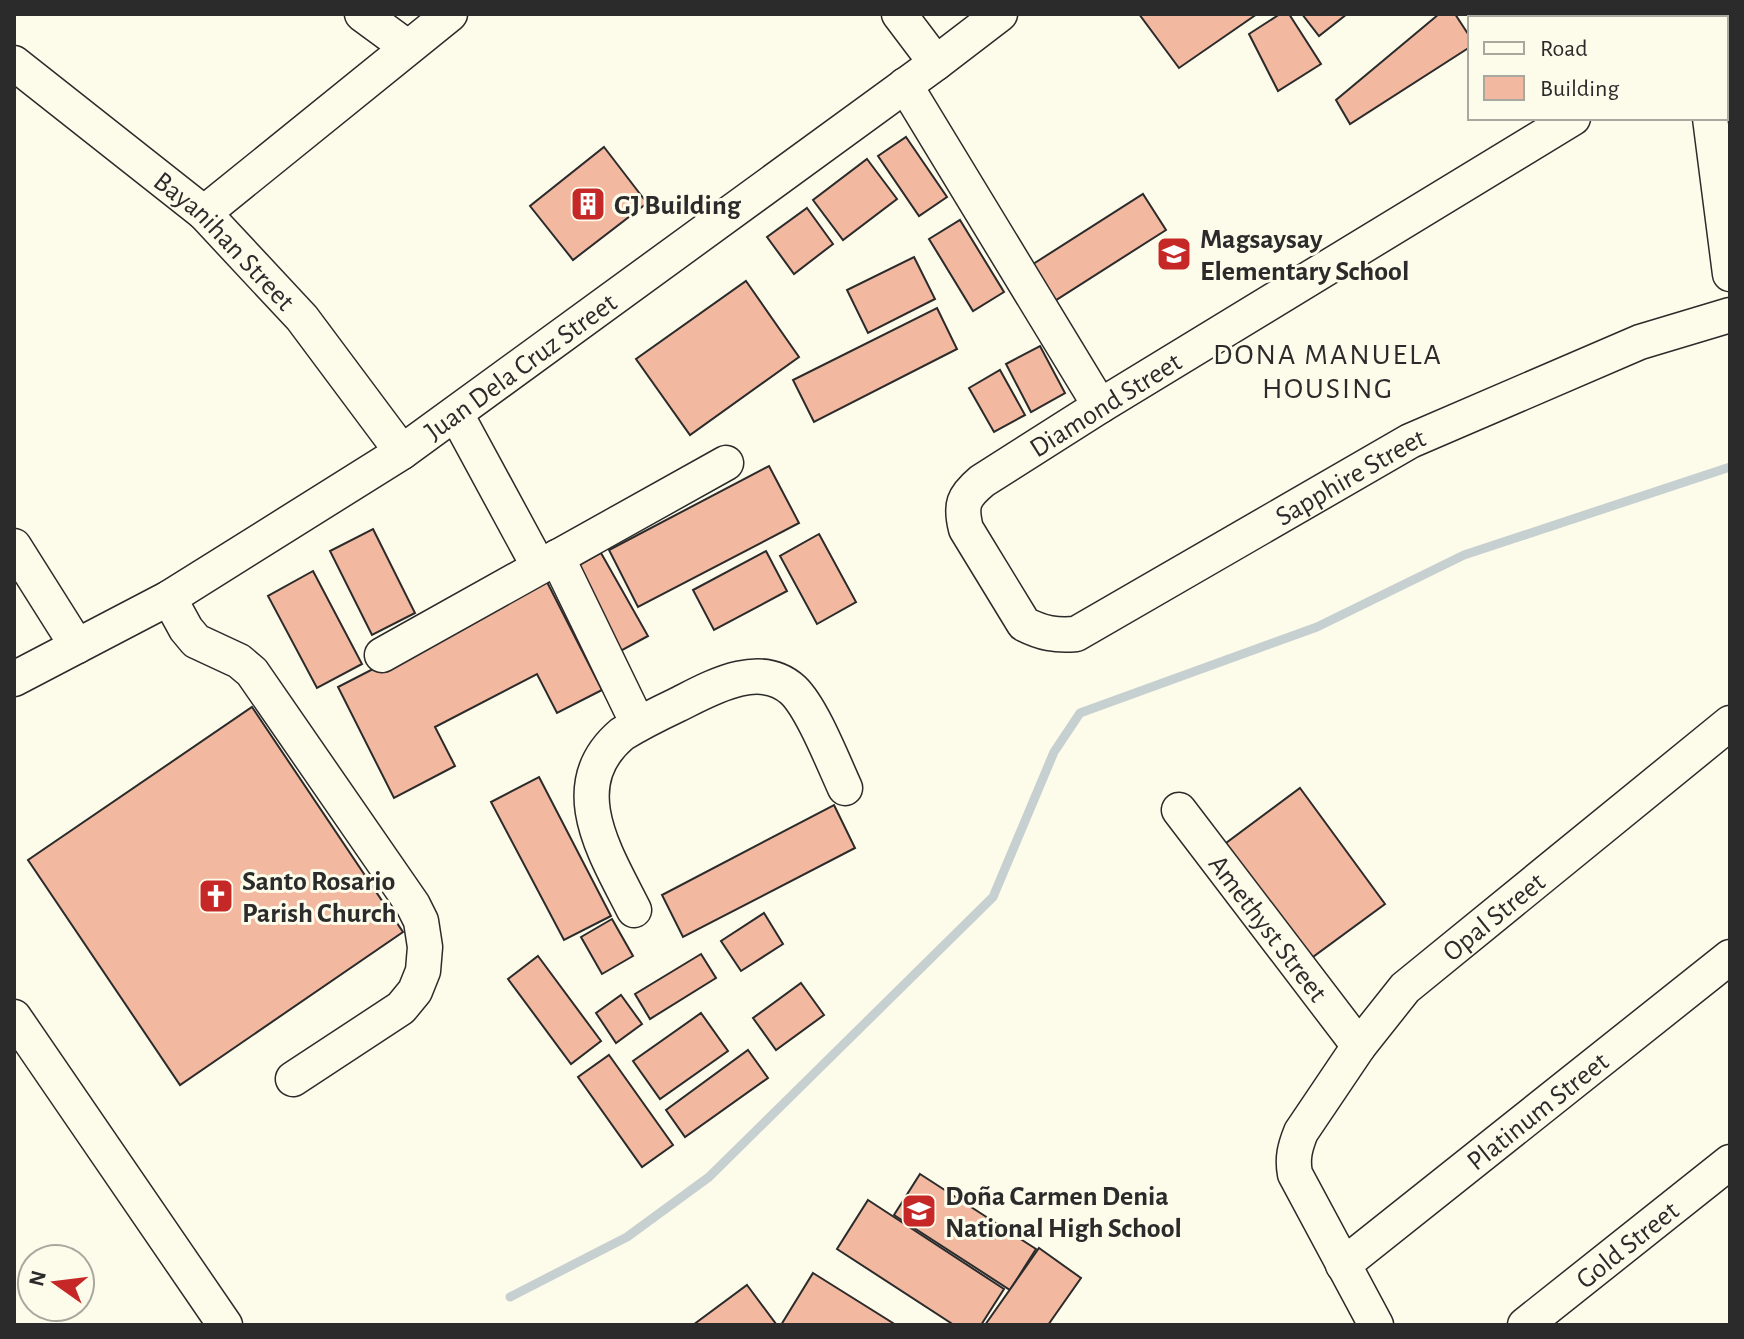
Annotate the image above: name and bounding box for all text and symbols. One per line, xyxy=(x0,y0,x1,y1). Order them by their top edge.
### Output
legend xyxy=(1468,16,1728,120)
text: Road xyxy=(1540,37,1588,61)
text: Building xyxy=(1540,77,1619,101)
street label: Bayanihan Street xyxy=(148,167,299,316)
building icon: GJ Building xyxy=(569,185,607,223)
place label: GJ Building xyxy=(614,192,742,220)
place label: Magsaysay Elementary School xyxy=(1200,226,1409,286)
school or university icon: Magsaysay Elementary School xyxy=(1155,235,1193,273)
street label: Juan Dela Cruz Street xyxy=(420,289,622,446)
district label: DONA MANUELA HOUSING xyxy=(1213,340,1443,404)
street label: Diamond Street xyxy=(1025,348,1187,463)
street label: Sapphire Street xyxy=(1271,424,1430,532)
street label: Amethyst Street xyxy=(1203,850,1332,1007)
place label: Santo Rosario Parish Church xyxy=(242,868,396,928)
street label: Opal Street xyxy=(1438,868,1551,967)
church icon: Santo Rosario Parish Church xyxy=(197,877,235,915)
street label: Platinum Street xyxy=(1462,1048,1614,1177)
place label: Doña Carmen Denia National High School xyxy=(945,1183,1182,1243)
school or university icon: Doña Carmen Denia National High School xyxy=(900,1192,938,1230)
street label: Gold Street xyxy=(1572,1197,1685,1295)
north arrow xyxy=(16,1243,96,1323)
text: N xyxy=(25,1268,50,1288)

